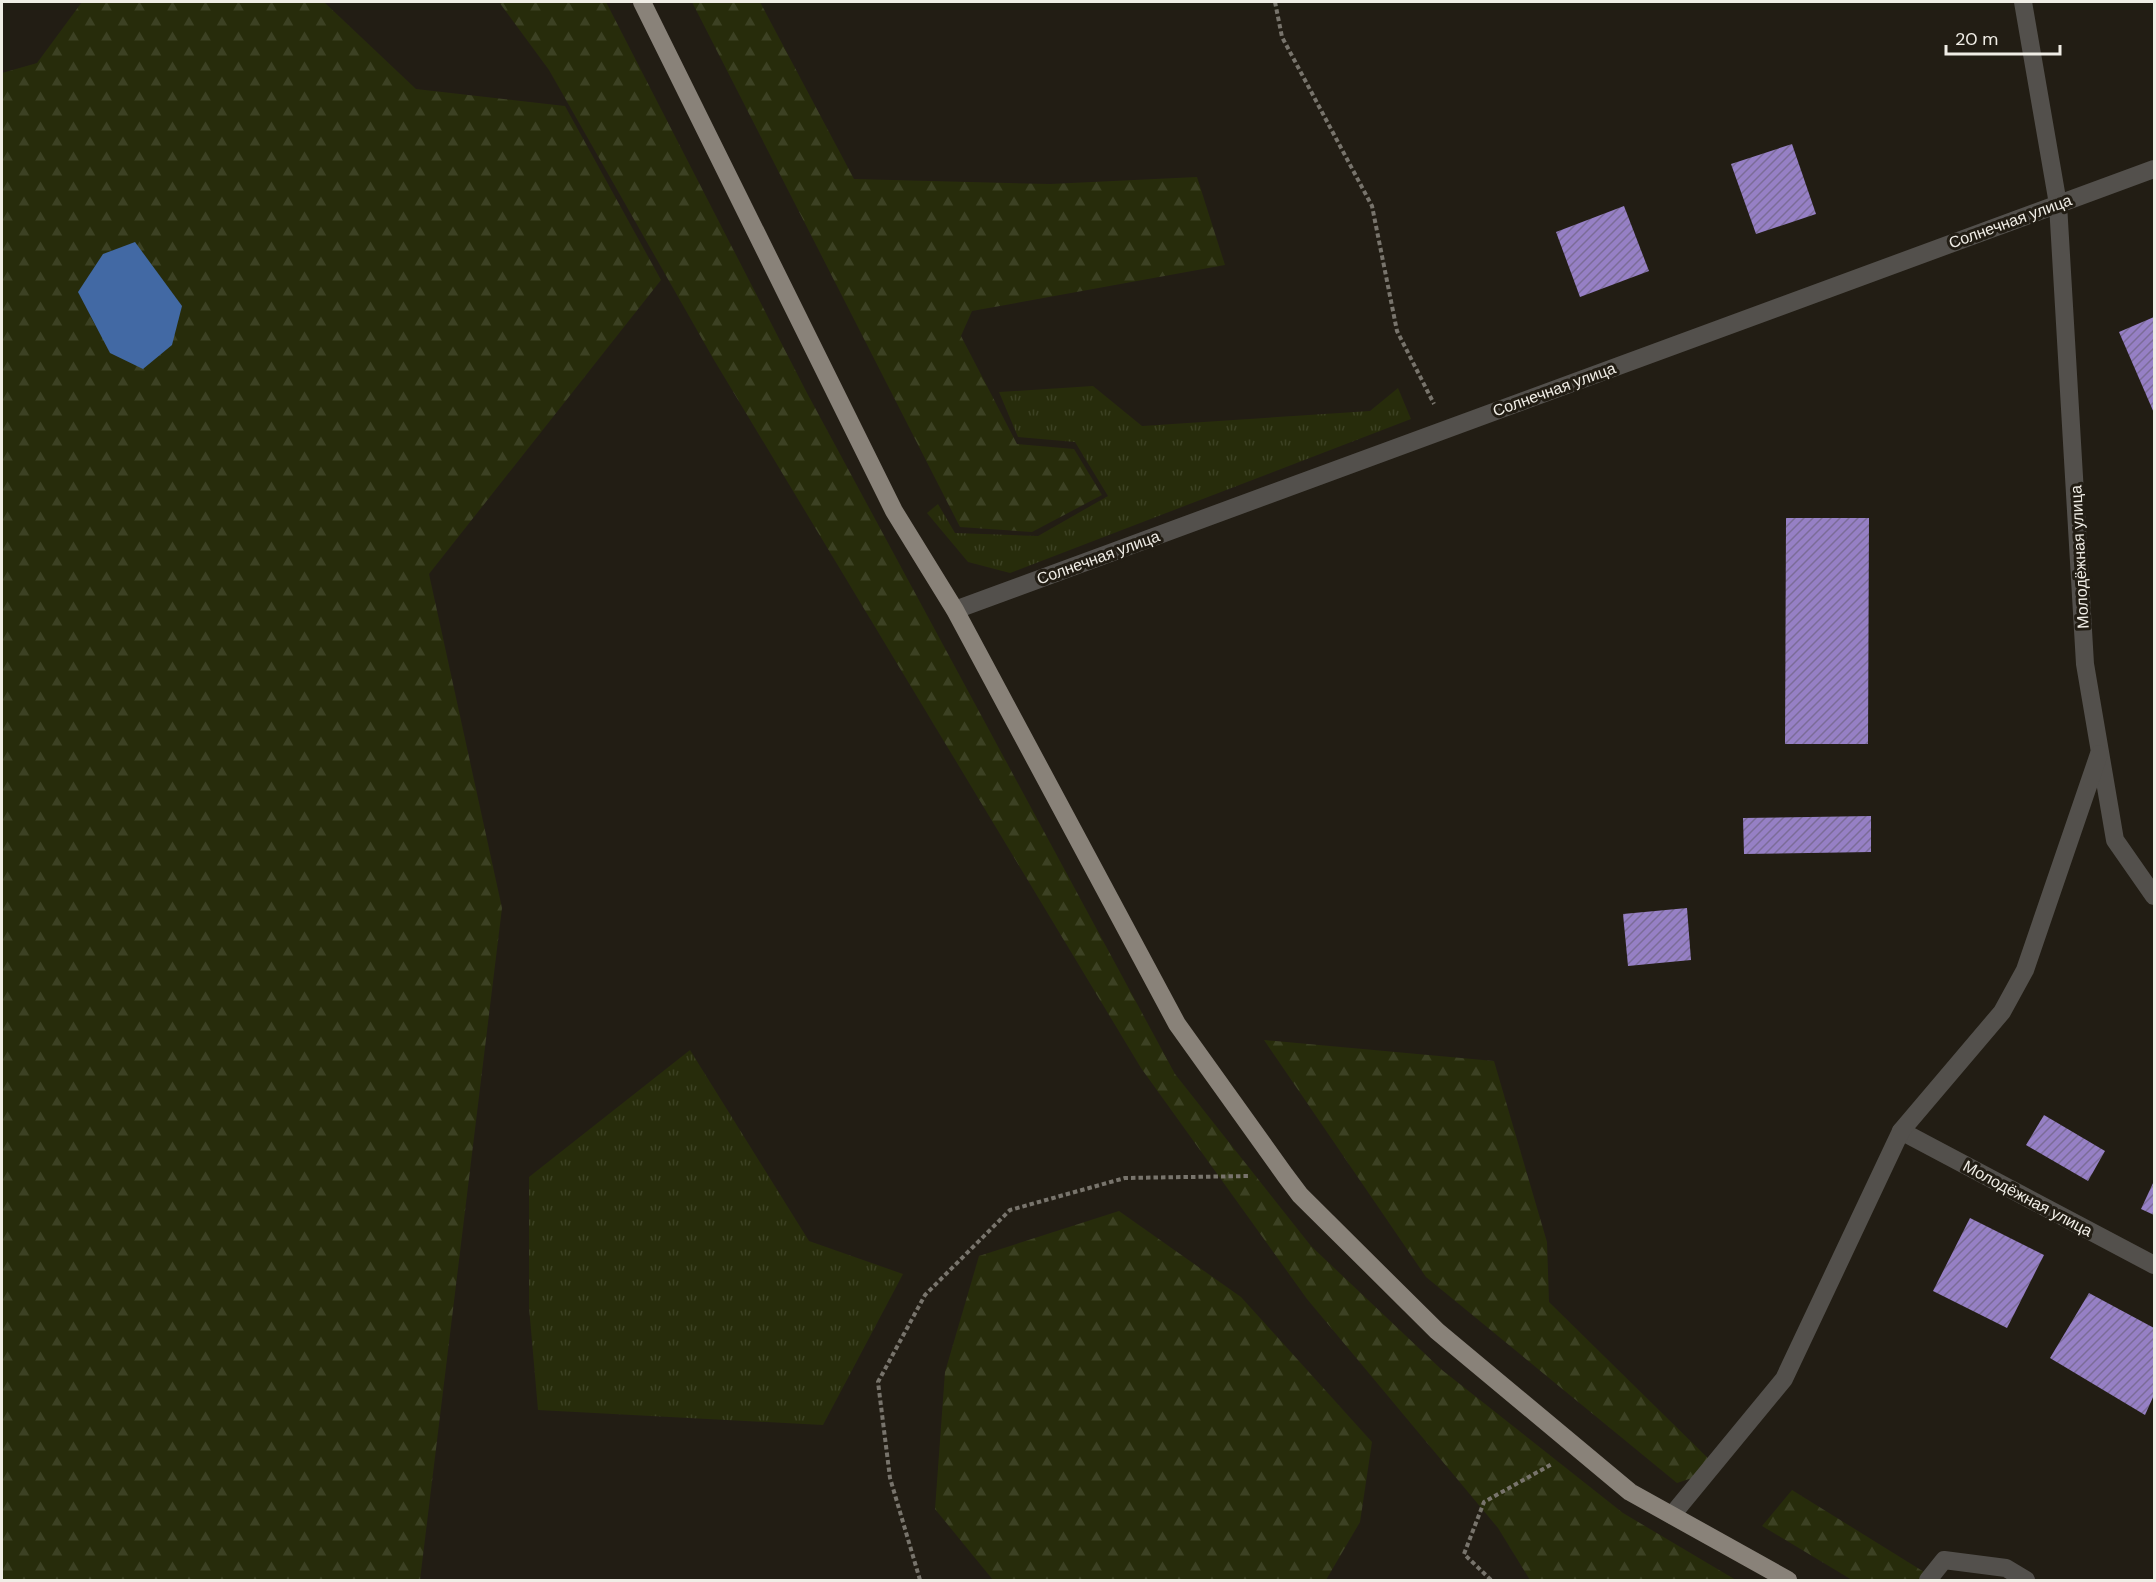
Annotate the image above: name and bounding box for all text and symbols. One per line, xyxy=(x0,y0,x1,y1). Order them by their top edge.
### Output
scale bar xyxy=(1946,18,2060,56)
text: 20 m xyxy=(1955,27,1998,51)
street label: Солнечная улица xyxy=(1946,189,2075,254)
street label: Солнечная улица xyxy=(1490,357,1619,422)
street label: Молодёжная улица xyxy=(2065,485,2094,629)
street label: Солнечная улица xyxy=(1034,525,1163,590)
street label: Молодёжная улица xyxy=(1959,1155,2096,1241)

